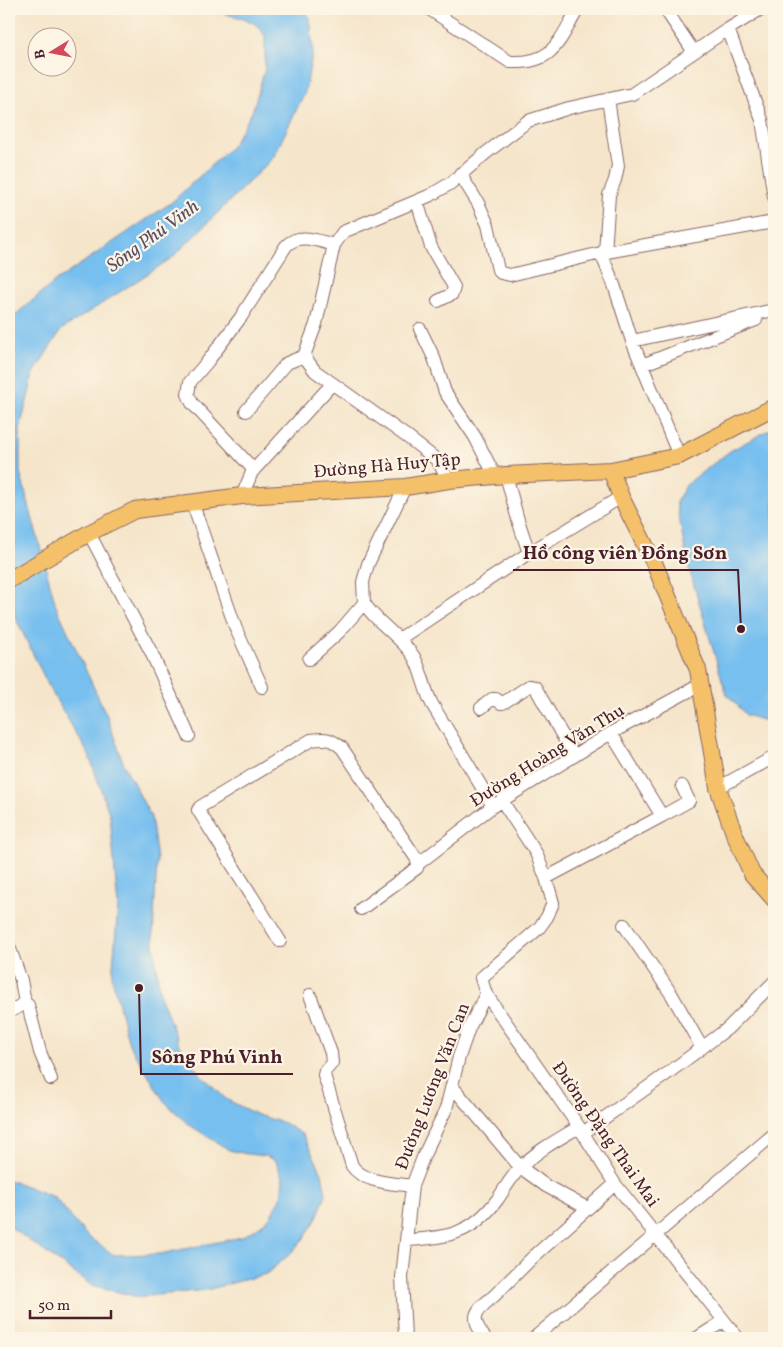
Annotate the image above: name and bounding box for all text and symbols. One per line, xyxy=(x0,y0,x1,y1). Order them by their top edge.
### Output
north arrow xyxy=(28,28,78,78)
text: B xyxy=(31,48,51,60)
water label: Sông Phú Vinh xyxy=(102,194,205,279)
street label: Đường Hà Huy Tập xyxy=(313,448,462,485)
callout: Hồ công viên Đồng Sơn xyxy=(513,536,738,570)
text: Hồ công viên Đồng Sơn xyxy=(523,541,727,567)
street label: Đường Hoàng Văn Thụ xyxy=(466,699,630,814)
street label: Đường Lương Văn Can xyxy=(390,999,477,1174)
callout: Sông Phú Vinh xyxy=(141,1040,293,1074)
text: Sông Phú Vinh xyxy=(151,1045,283,1071)
street label: Đường Đặng Thai Mai xyxy=(545,1057,664,1213)
scale bar xyxy=(30,1287,111,1319)
text: 50 m xyxy=(38,1296,70,1317)

